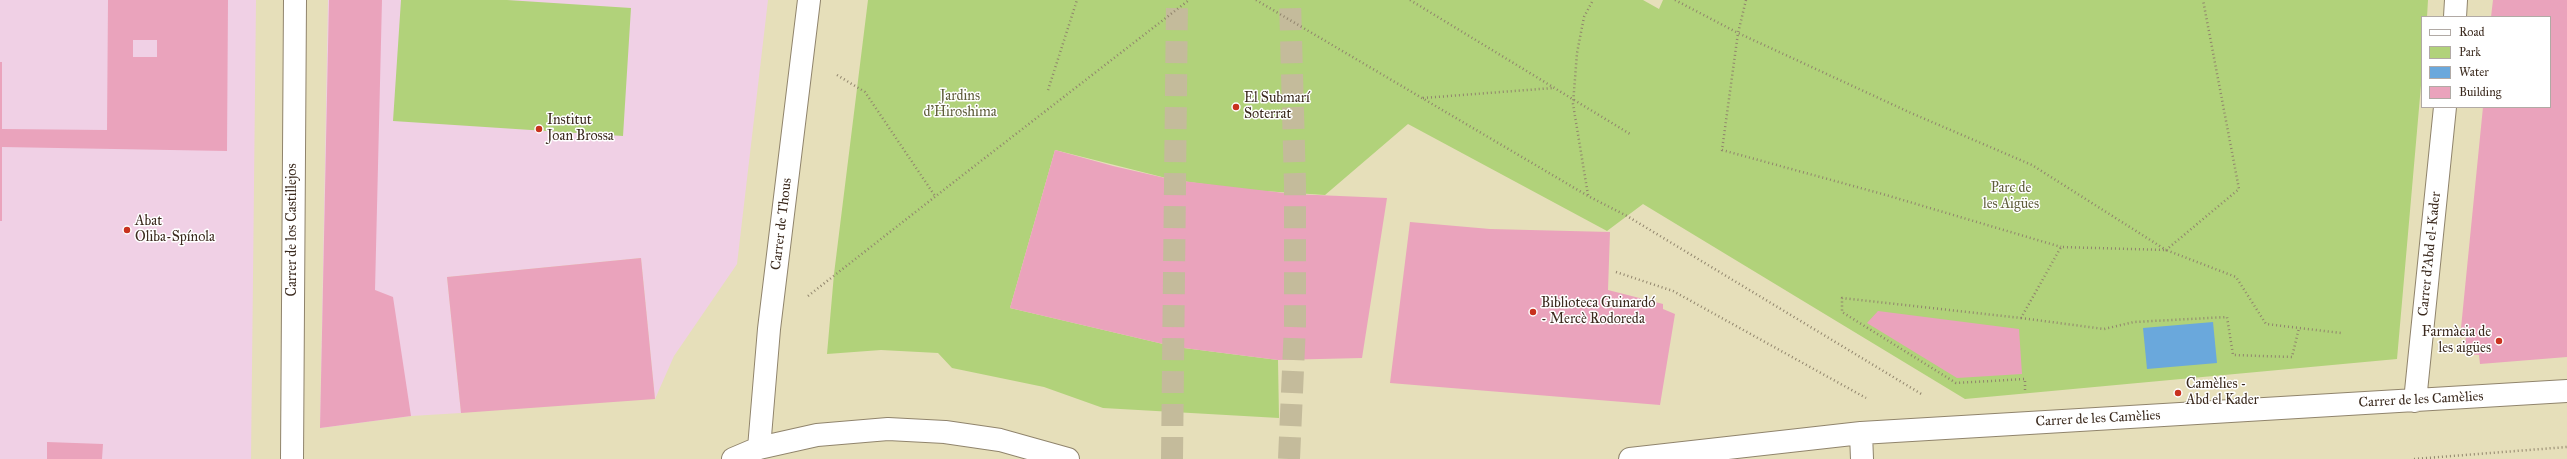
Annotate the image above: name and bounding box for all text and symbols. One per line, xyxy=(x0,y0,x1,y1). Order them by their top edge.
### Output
legend xyxy=(2421,16,2551,108)
text: Road xyxy=(2459,25,2485,39)
text: Park xyxy=(2459,45,2481,59)
text: Water xyxy=(2459,65,2489,79)
text: Building xyxy=(2459,85,2501,99)
park label: Jardins d'Hiroshima xyxy=(923,89,997,122)
place label: El Submarí Soterrat xyxy=(1244,91,1310,124)
marker: El Submarí Soterrat xyxy=(1231,102,1241,112)
place label: Institut Joan Brossa xyxy=(547,113,614,146)
marker: Institut Joan Brossa xyxy=(534,124,544,134)
street label: Carrer de los Castillejos xyxy=(285,163,301,297)
street label: Carrer de Thous xyxy=(768,177,796,271)
park label: Parc de les Aigües xyxy=(1983,181,2039,214)
street label: Carrer d'Abd el-Kader xyxy=(2415,191,2445,317)
place label: Abat Oliba-Spínola xyxy=(135,214,215,246)
marker: Abat Oliba-Spínola xyxy=(122,225,132,235)
place label: Biblioteca Guinardó - Mercè Rodoreda xyxy=(1541,296,1655,328)
marker: Biblioteca Guinardó - Mercè Rodoreda xyxy=(1528,307,1538,317)
place label: Farmàcia de les aigües xyxy=(2422,325,2491,358)
marker: Farmàcia de les aigües xyxy=(2494,336,2504,346)
place label: Camèlies - Abd el Kader xyxy=(2186,377,2259,410)
marker: Camèlies - Abd el Kader xyxy=(2173,388,2183,398)
street label: Carrer de les Camèlies xyxy=(2358,388,2484,412)
street label: Carrer de les Camèlies xyxy=(2035,407,2161,431)

